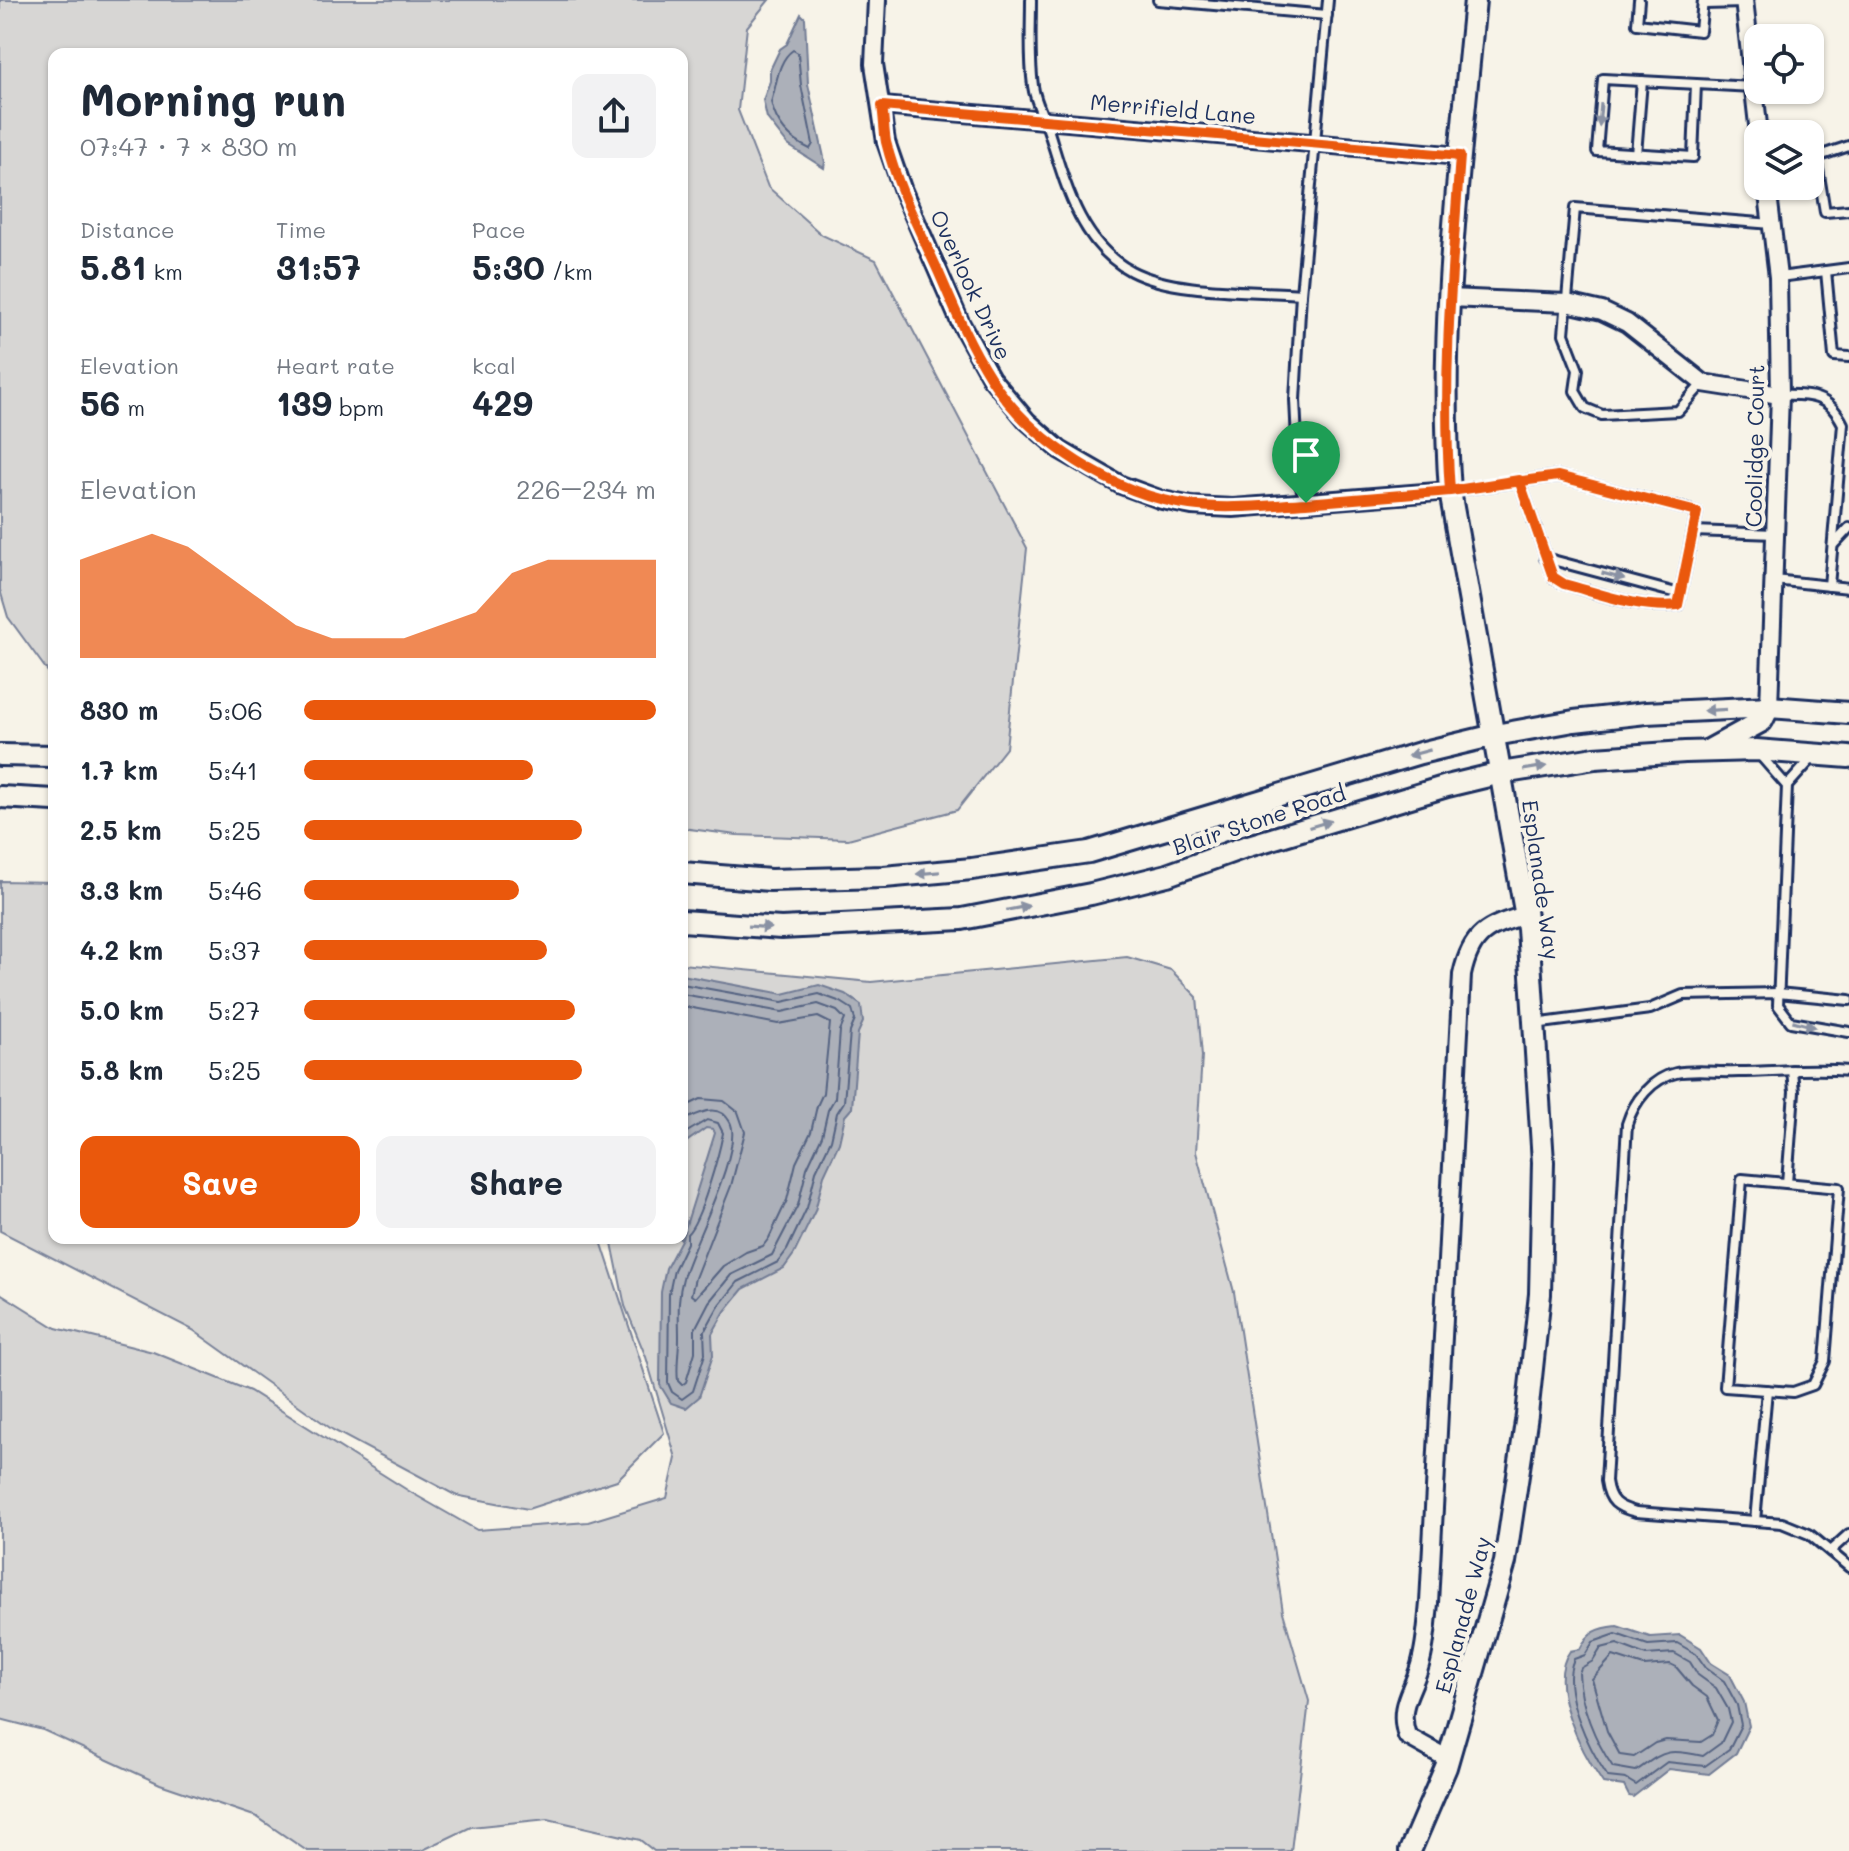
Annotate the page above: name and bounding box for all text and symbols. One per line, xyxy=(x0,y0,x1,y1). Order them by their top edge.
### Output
map controls xyxy=(1744,24,1824,200)
button: locate xyxy=(1744,24,1824,104)
text: Morning run xyxy=(80,70,346,127)
button: share xyxy=(572,74,656,158)
street label: Merrifield Lane xyxy=(1089,87,1257,130)
one-way arrow xyxy=(1593,103,1606,128)
button: layers xyxy=(1744,120,1824,200)
text: 07:47 · 7 × 830 m xyxy=(80,129,297,163)
street label: Overlook Drive xyxy=(924,205,1019,364)
text: Distance xyxy=(80,215,175,244)
text: Time xyxy=(276,215,326,244)
text: Pace xyxy=(472,215,526,244)
text: 5.81 xyxy=(80,244,146,289)
text: 31:57 xyxy=(276,244,361,289)
text: 5:30 xyxy=(472,244,545,289)
text: km xyxy=(146,257,183,286)
text: /km xyxy=(545,257,593,286)
text: Elevation xyxy=(80,351,179,380)
text: Heart rate xyxy=(276,351,395,380)
text: kcal xyxy=(472,351,516,380)
street label: Coolidge Court xyxy=(1739,364,1770,528)
text: 56 xyxy=(80,380,120,425)
text: 139 xyxy=(276,380,332,425)
text: 429 xyxy=(472,380,533,425)
text: m xyxy=(120,393,145,422)
text: bpm xyxy=(332,393,384,422)
pin xyxy=(1272,421,1340,503)
icon: arrive xyxy=(1284,433,1328,477)
text: Elevation xyxy=(80,472,197,506)
text: 226–234 m xyxy=(516,472,656,506)
one-way arrow xyxy=(1600,571,1625,583)
text: 830 m xyxy=(80,693,158,727)
text: 5:06 xyxy=(208,693,263,727)
one-way arrow xyxy=(1702,703,1727,716)
one-way arrow xyxy=(1407,747,1431,760)
text: 1.7 km xyxy=(80,753,158,787)
text: 5:41 xyxy=(208,753,258,787)
one-way arrow xyxy=(1523,761,1548,774)
street label: Blair Stone Road xyxy=(1169,778,1349,861)
street label: Esplanade Way xyxy=(1516,798,1567,962)
text: 2.5 km xyxy=(80,813,162,847)
text: 5:25 xyxy=(208,813,261,847)
one-way arrow xyxy=(1308,817,1332,830)
one-way arrow xyxy=(915,866,940,879)
text: 3.3 km xyxy=(80,873,163,907)
text: 5:46 xyxy=(208,873,262,907)
one-way arrow xyxy=(1006,901,1031,913)
one-way arrow xyxy=(748,921,773,934)
text: 4.2 km xyxy=(80,933,163,967)
text: 5:37 xyxy=(208,933,261,967)
text: 5.0 km xyxy=(80,993,164,1027)
text: 5:27 xyxy=(208,993,260,1027)
one-way arrow xyxy=(1791,1019,1816,1031)
text: 5.8 km xyxy=(80,1053,163,1087)
text: 5:25 xyxy=(208,1053,261,1087)
button: Save xyxy=(80,1136,360,1228)
button: Share xyxy=(376,1136,656,1228)
street label: Esplanade Way xyxy=(1428,1533,1497,1696)

